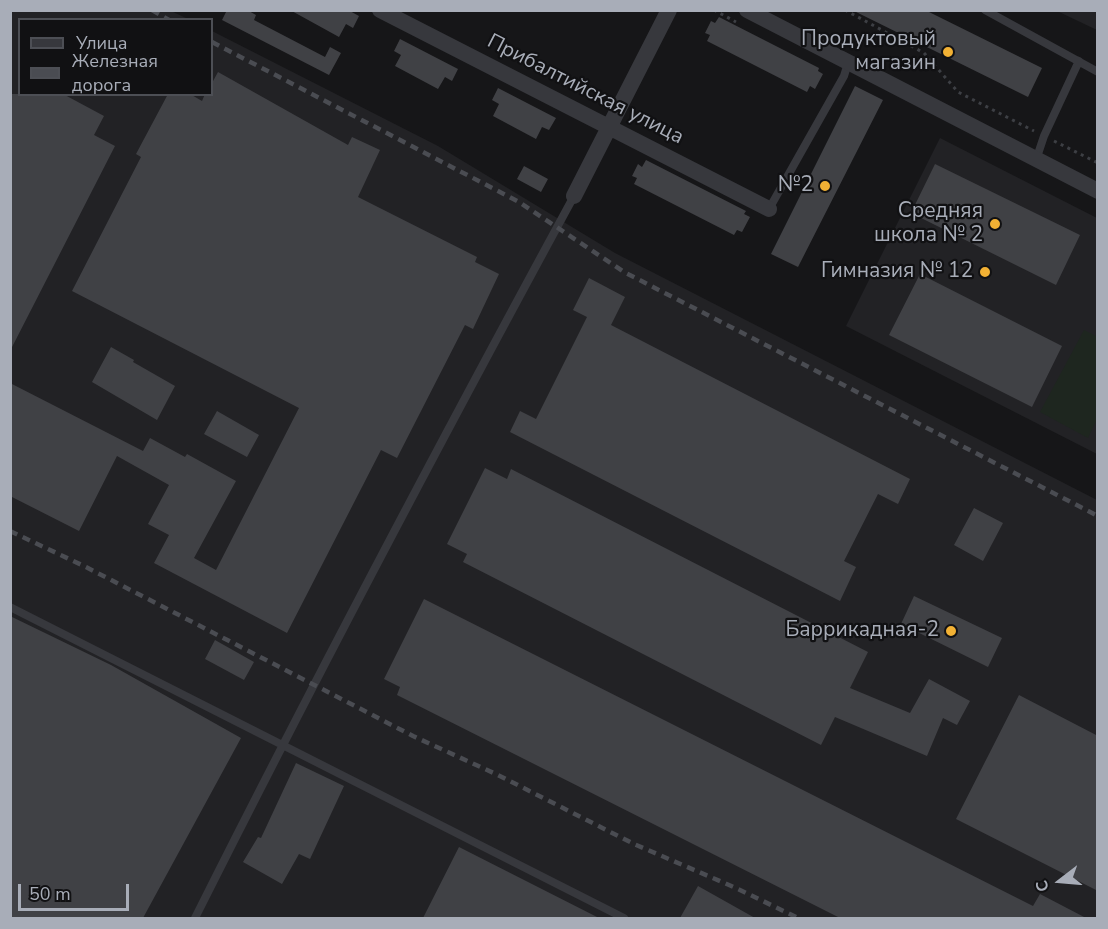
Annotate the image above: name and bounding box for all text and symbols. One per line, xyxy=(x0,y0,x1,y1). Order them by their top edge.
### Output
legend xyxy=(18,18,213,96)
place label: Продуктовый магазин xyxy=(801,27,936,77)
street label: Прибалтийская улица xyxy=(482,29,688,151)
text: Улица xyxy=(76,31,127,55)
marker: Продуктовый магазин xyxy=(941,45,955,59)
text: Железная дорога xyxy=(72,49,158,97)
place label: №2 xyxy=(778,173,813,199)
marker: №2 xyxy=(818,179,832,193)
place label: Средняя школа № 2 xyxy=(874,199,983,249)
marker: Средняя школа № 2 xyxy=(988,217,1002,231)
place label: Гимназия № 12 xyxy=(821,259,973,285)
marker: Гимназия № 12 xyxy=(978,265,992,279)
place label: Баррикадная-2 xyxy=(785,618,939,644)
marker: Баррикадная-2 xyxy=(944,624,958,638)
north arrow xyxy=(1030,851,1090,911)
scale bar xyxy=(21,872,132,910)
text: С xyxy=(1031,878,1055,894)
text: 50 m xyxy=(29,882,71,906)

